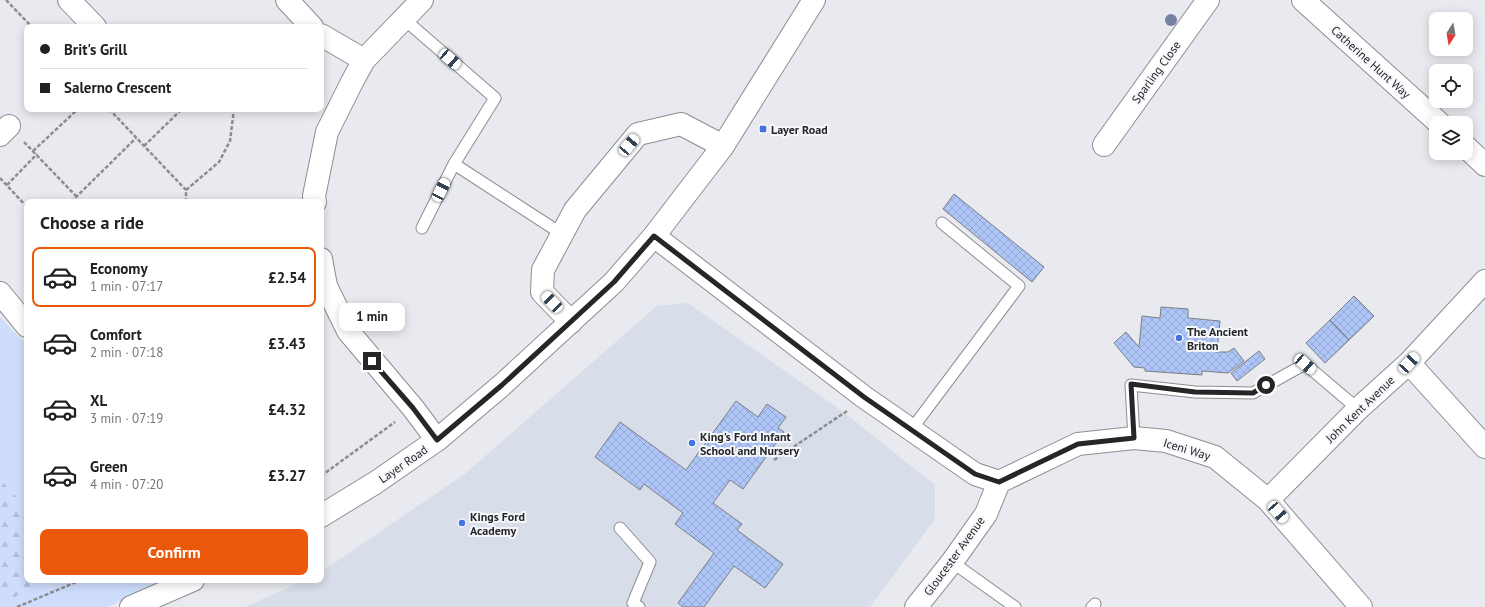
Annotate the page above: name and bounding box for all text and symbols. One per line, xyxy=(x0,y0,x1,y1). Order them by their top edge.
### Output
north arrow xyxy=(1429,12,1473,56)
map controls xyxy=(1429,12,1473,160)
street label: Catherine Hunt Way xyxy=(1328,22,1414,102)
street label: Sparling Close xyxy=(1128,38,1184,106)
text: Brit's Grill xyxy=(64,40,127,59)
car xyxy=(437,47,463,71)
button: locate xyxy=(1429,64,1473,108)
text: Salerno Crescent xyxy=(64,78,171,97)
button: layers xyxy=(1429,116,1473,160)
place label: Layer Road xyxy=(771,122,828,137)
marker: Layer Road xyxy=(758,124,768,134)
car xyxy=(617,132,641,158)
car xyxy=(430,177,452,203)
text: Choose a ride xyxy=(40,211,144,234)
icon: car xyxy=(42,259,78,295)
text: Economy xyxy=(90,259,148,278)
text: £2.54 xyxy=(268,268,306,287)
text: 1 min · 07:17 xyxy=(90,278,163,295)
car xyxy=(539,289,565,315)
callout: 1 min xyxy=(339,303,405,331)
text: 1 min xyxy=(356,308,388,325)
place label: The Ancient Briton xyxy=(1187,324,1249,353)
icon: car xyxy=(42,325,78,361)
text: Comfort xyxy=(90,325,142,344)
marker: The Ancient Briton xyxy=(1174,333,1184,343)
text: £3.43 xyxy=(268,334,306,353)
text: 2 min · 07:18 xyxy=(90,344,163,361)
car xyxy=(1396,350,1422,376)
route end xyxy=(363,352,381,370)
car xyxy=(1292,352,1318,376)
street label: John Kent Avenue xyxy=(1322,372,1398,446)
route start xyxy=(1257,376,1275,394)
icon: car xyxy=(42,391,78,427)
text: XL xyxy=(90,391,107,410)
text: £4.32 xyxy=(268,400,306,419)
text: 3 min · 07:19 xyxy=(90,410,163,427)
place label: King's Ford Infant School and Nursery xyxy=(700,429,799,458)
street label: Iceni Way xyxy=(1162,435,1213,463)
marker: King's Ford Infant School and Nursery xyxy=(687,438,697,448)
street label: Layer Road xyxy=(376,442,430,486)
icon: car xyxy=(42,457,78,493)
text: Green xyxy=(90,457,128,476)
text: £3.27 xyxy=(268,466,306,485)
text: 4 min · 07:20 xyxy=(90,476,163,493)
car xyxy=(1266,499,1290,525)
place label: Kings Ford Academy xyxy=(470,509,525,538)
street label: Gloucester Avenue xyxy=(920,513,988,599)
marker: Kings Ford Academy xyxy=(457,518,467,528)
button: Confirm xyxy=(40,529,308,575)

